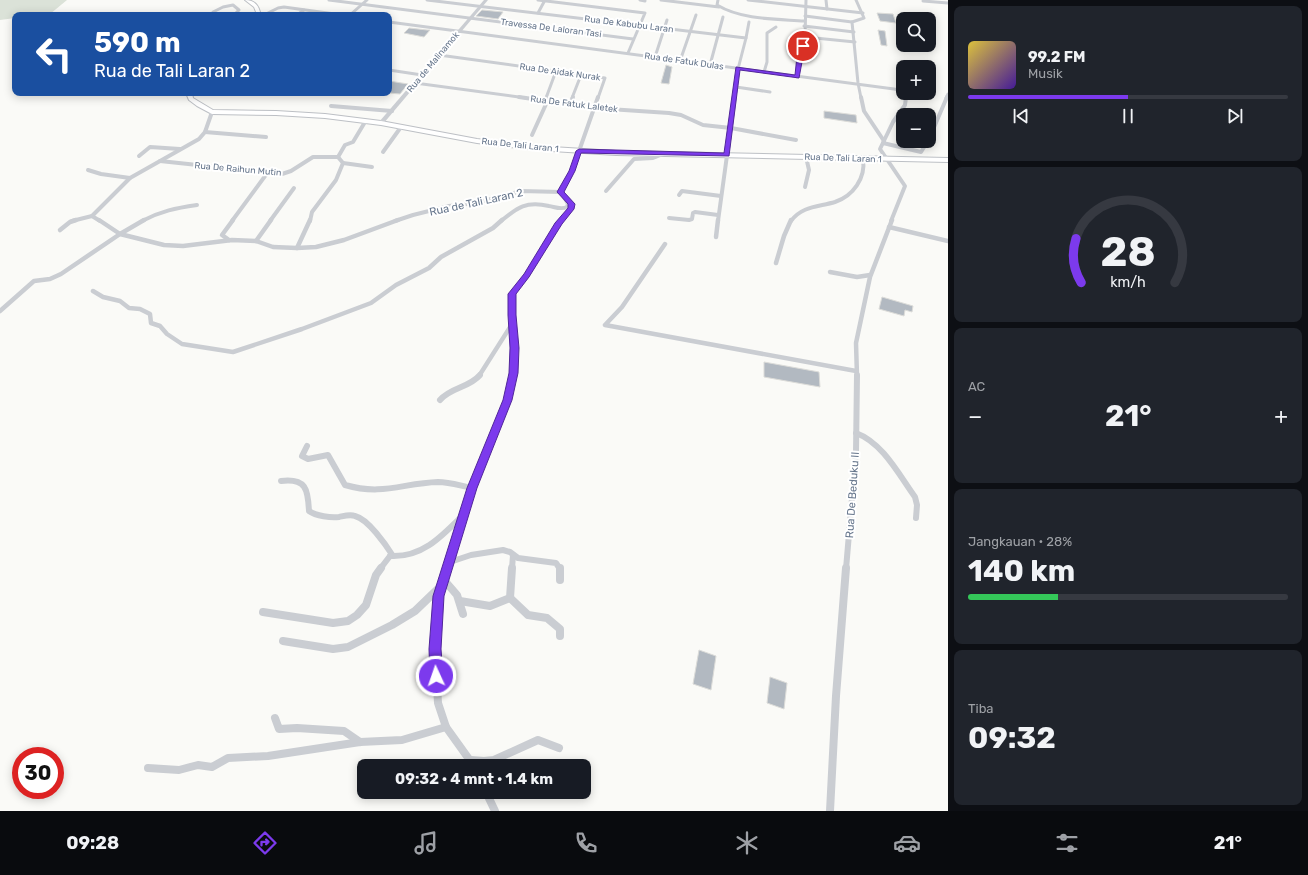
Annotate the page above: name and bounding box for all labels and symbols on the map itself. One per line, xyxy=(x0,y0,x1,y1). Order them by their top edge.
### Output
street label: Rua De Kabubu Laran xyxy=(584,14,674,34)
street label: Travessa De Laloran Tasi xyxy=(500,17,602,39)
street label: Rua de Malinamok xyxy=(405,29,461,94)
pin xyxy=(786,29,820,63)
street label: Rua de Fatuk Dulas xyxy=(644,50,725,72)
street label: Rua De Aidak Nurak xyxy=(519,61,601,83)
street label: Rua De Fatuk Laletek xyxy=(530,94,619,114)
street label: Rua De Tali Laran 1 xyxy=(481,136,559,154)
street label: Rua De Tali Laran 1 xyxy=(804,152,882,164)
street label: Rua De Raihun Mutin xyxy=(194,160,282,178)
street label: Rua de Tali Laran 2 xyxy=(428,186,524,219)
street label: Rua De Beduku II xyxy=(843,451,862,539)
position arrow xyxy=(415,655,457,697)
speed limit sign: 30 xyxy=(12,747,64,799)

